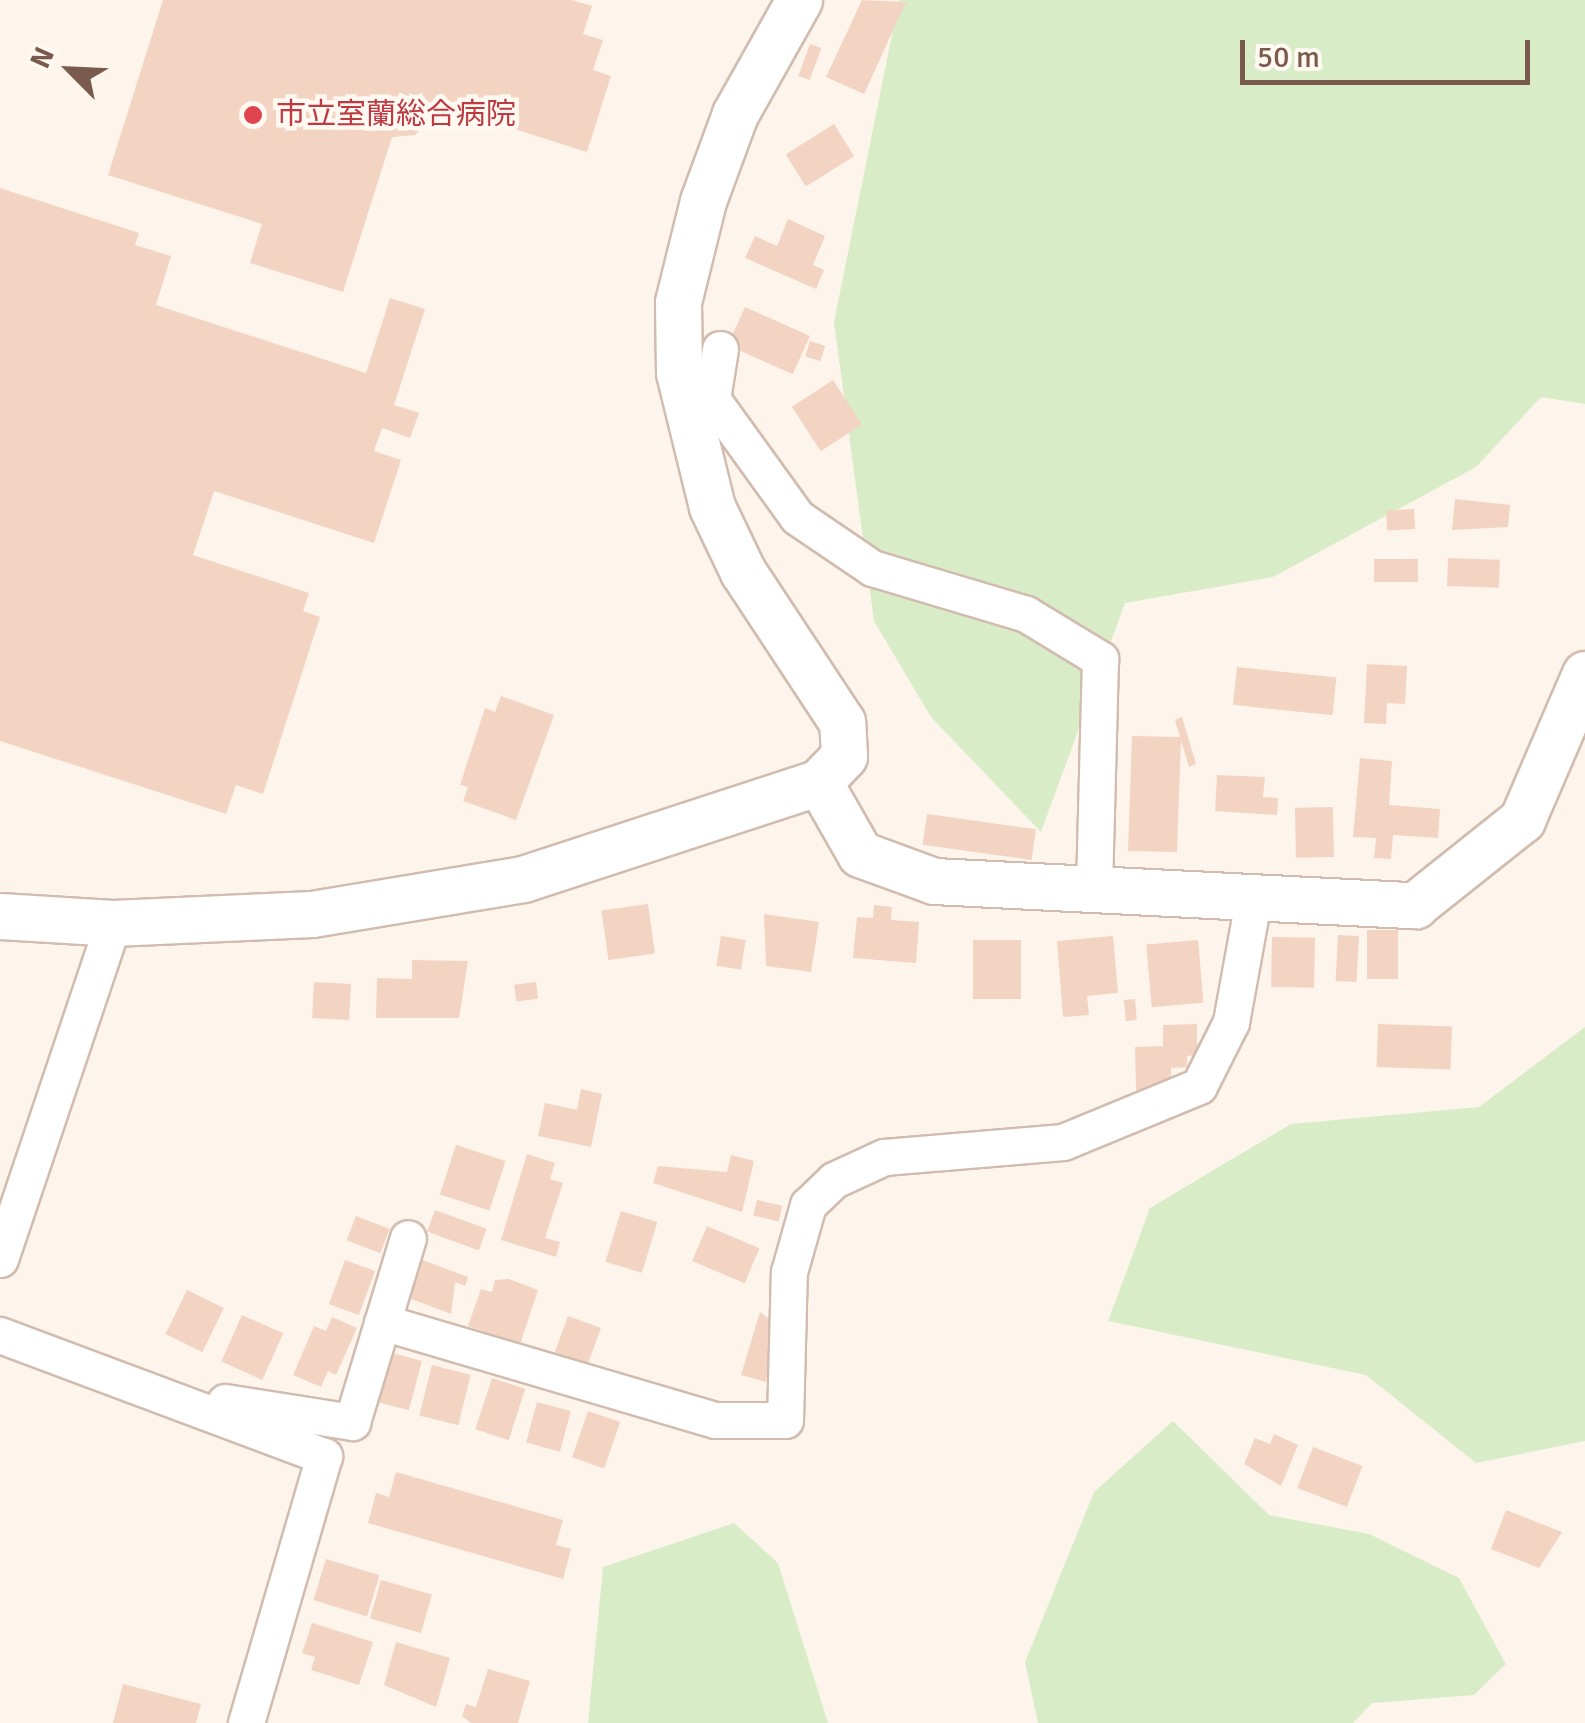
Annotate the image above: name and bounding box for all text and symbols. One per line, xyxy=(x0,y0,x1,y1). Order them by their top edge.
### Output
north arrow xyxy=(20,20,120,120)
scale bar xyxy=(1245,20,1535,82)
text: 50 m xyxy=(1257,39,1320,76)
text: N xyxy=(23,42,62,74)
place label: 市立室蘭総合病院 xyxy=(276,97,516,133)
marker: 市立室蘭総合病院 xyxy=(240,102,266,128)

